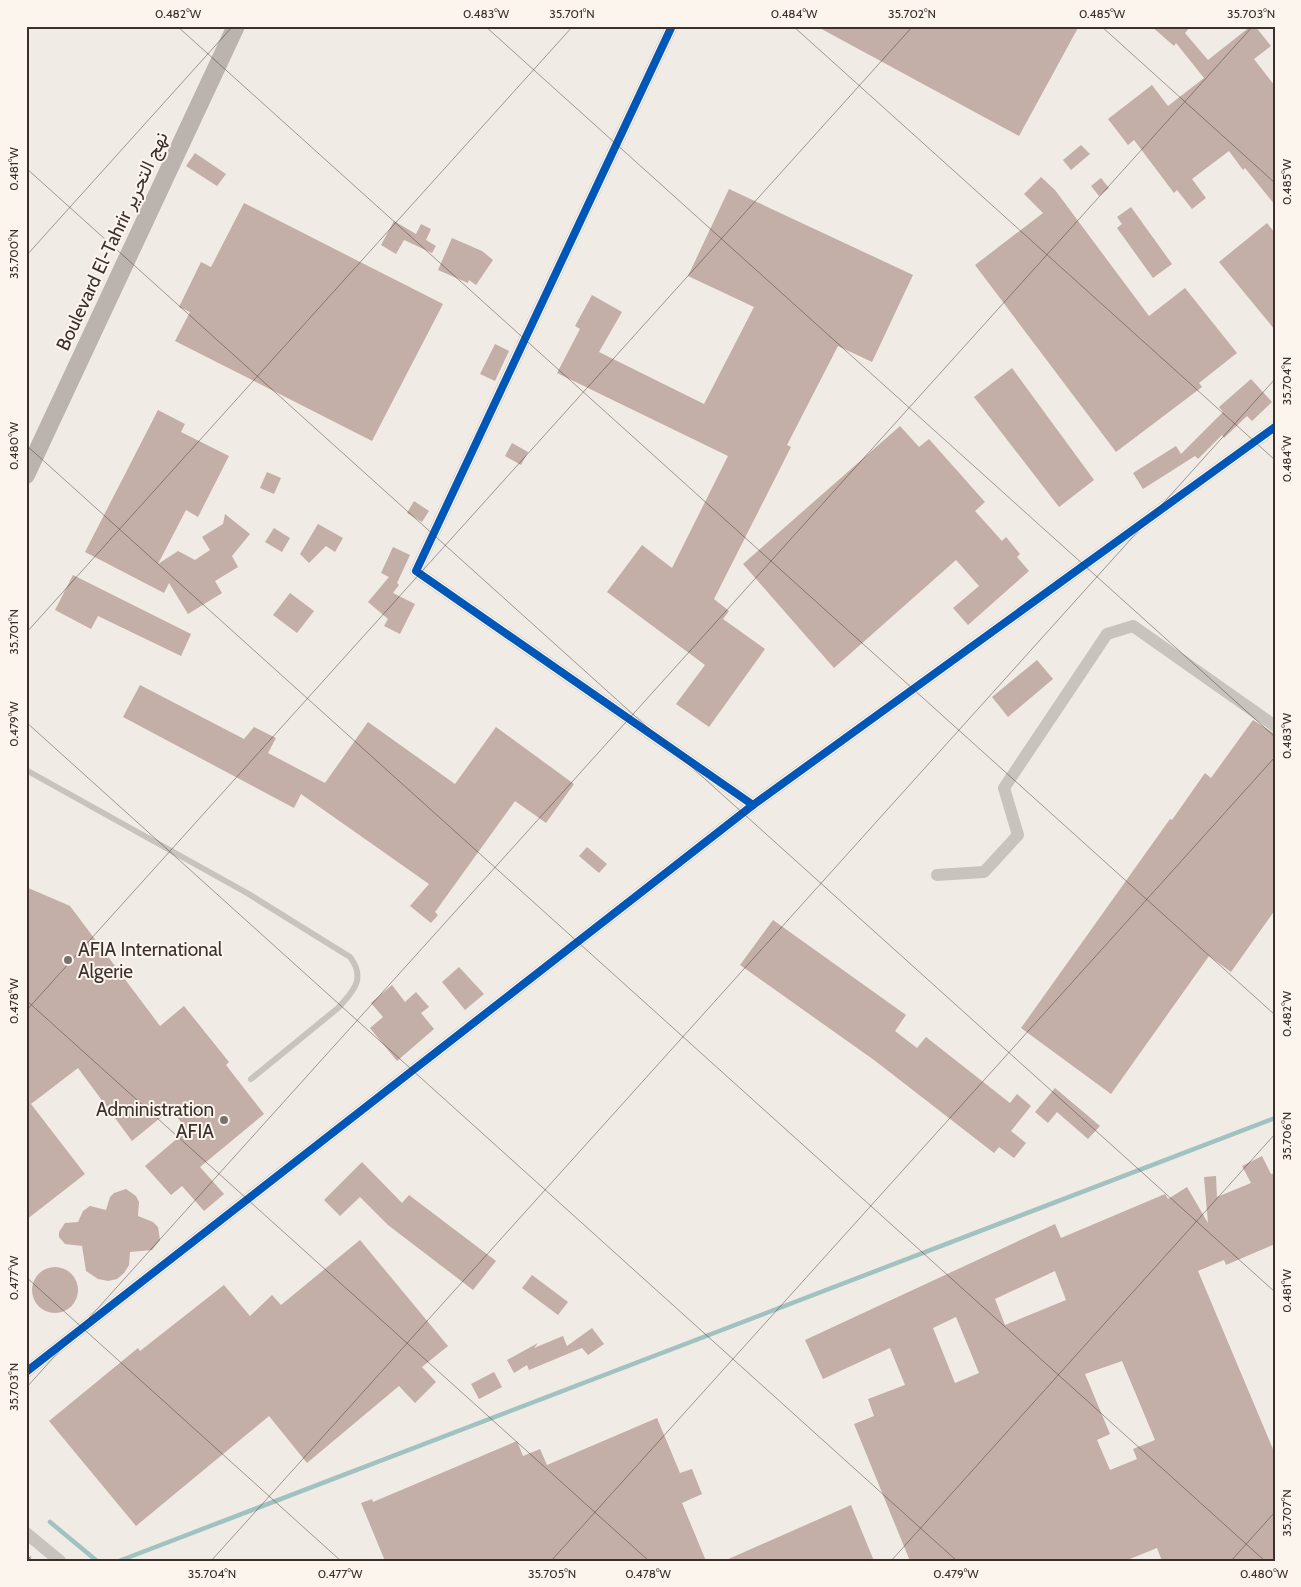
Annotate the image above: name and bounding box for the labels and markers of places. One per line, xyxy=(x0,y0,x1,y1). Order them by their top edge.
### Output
place label: AFIA International Algerie xyxy=(78,938,223,983)
marker: AFIA International Algerie xyxy=(62,954,74,966)
place label: Administration AFIA xyxy=(96,1098,214,1143)
marker: Administration AFIA xyxy=(218,1114,230,1126)

